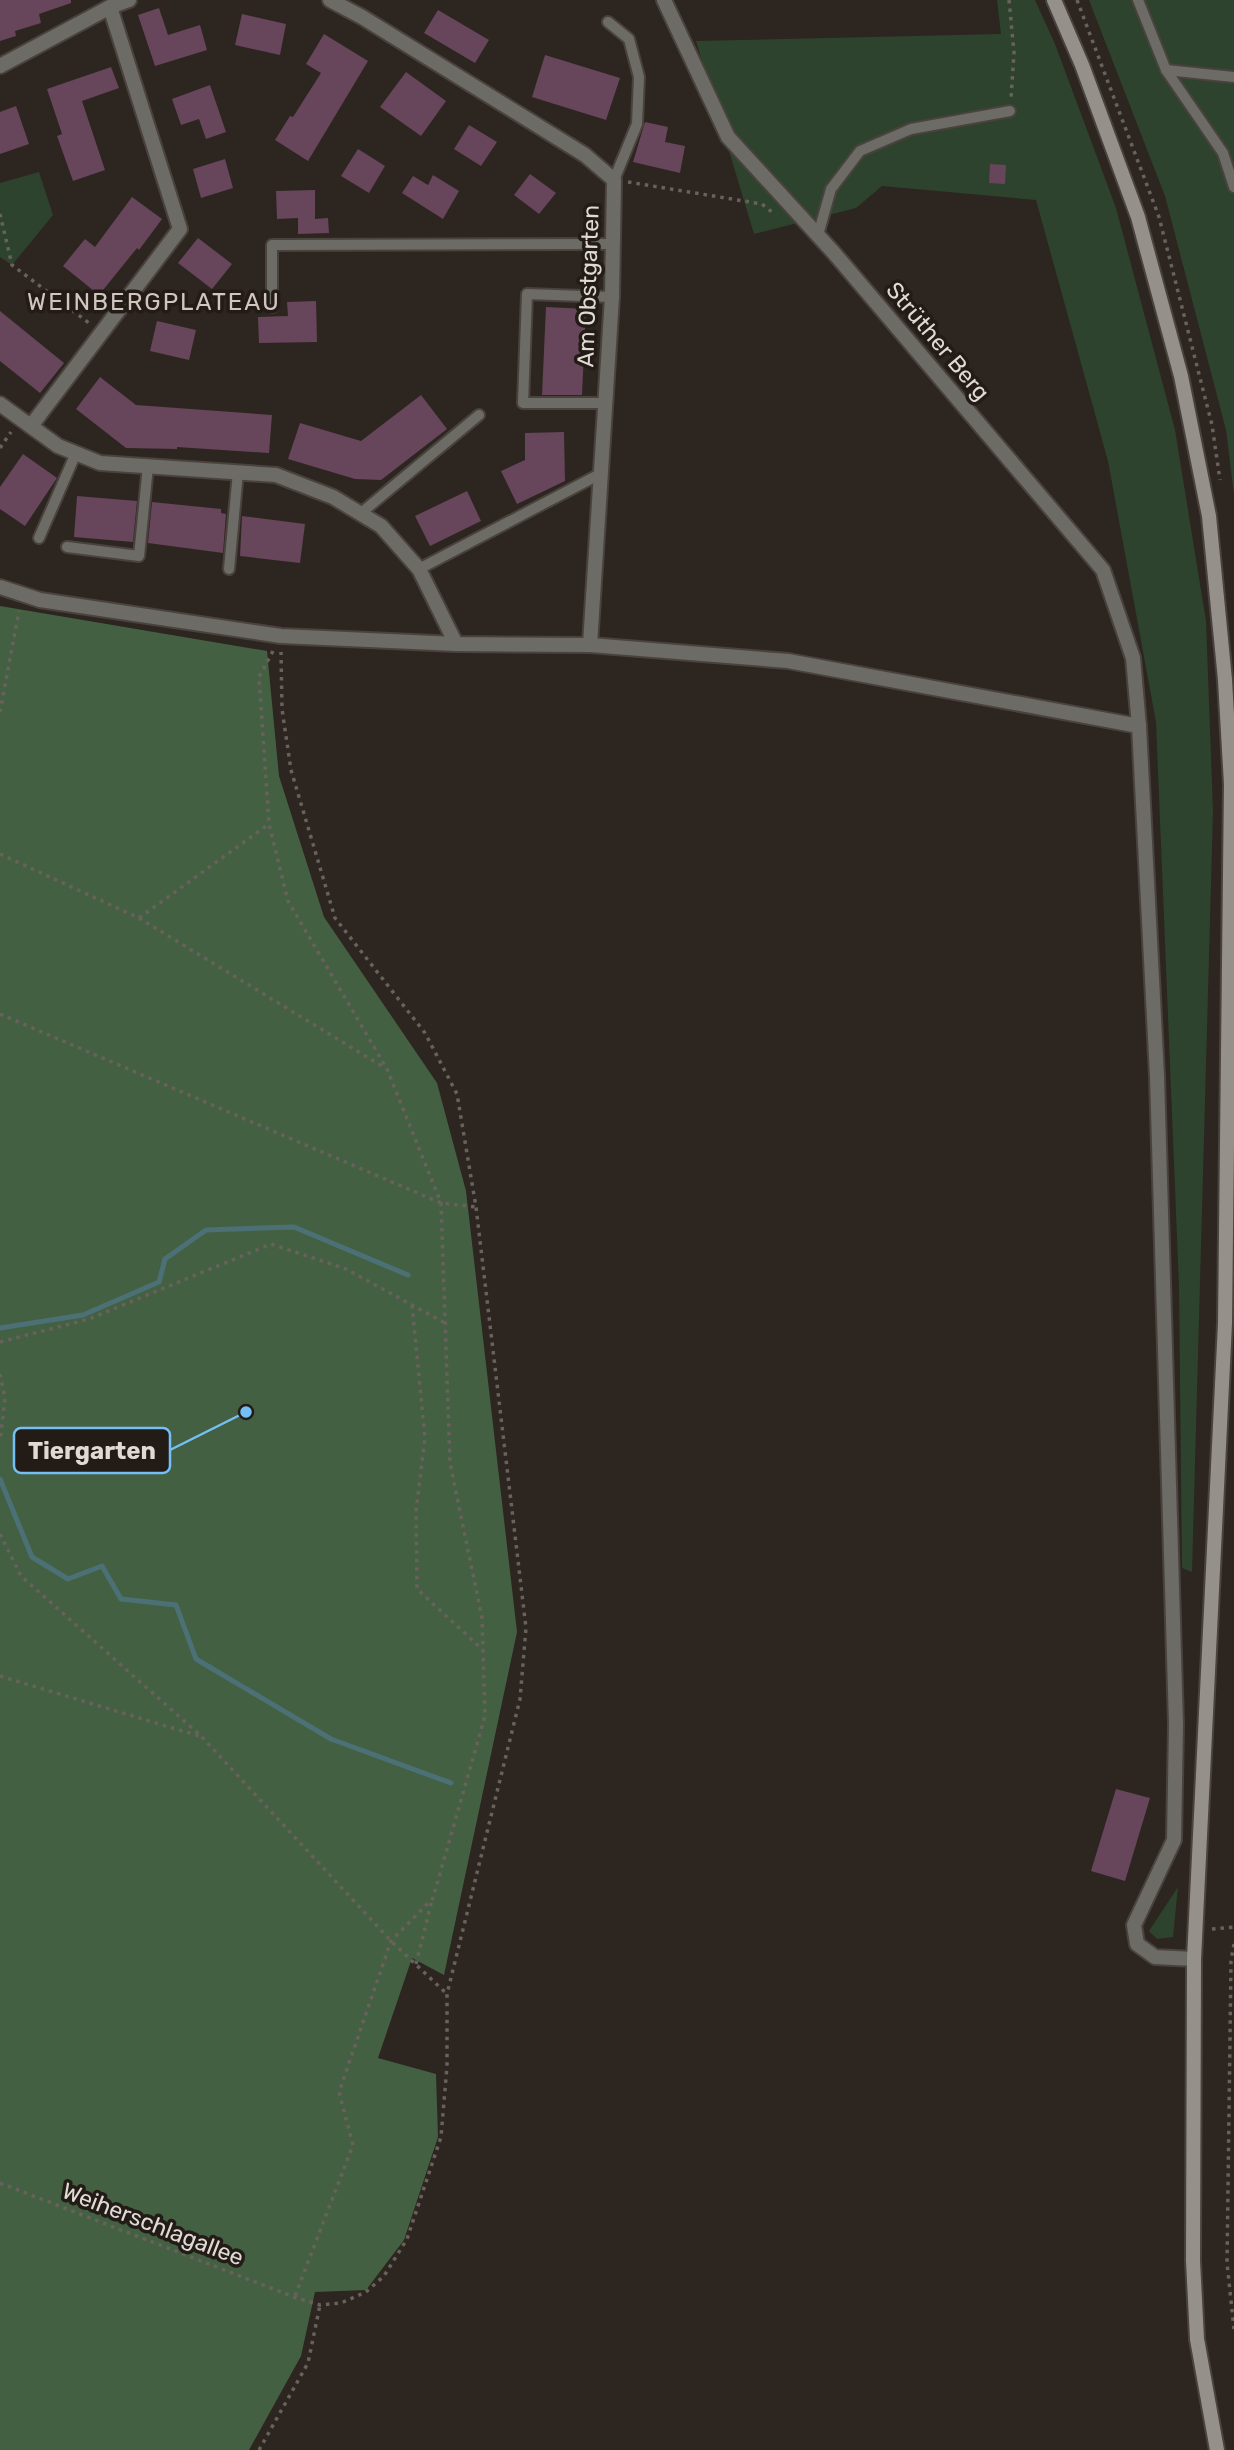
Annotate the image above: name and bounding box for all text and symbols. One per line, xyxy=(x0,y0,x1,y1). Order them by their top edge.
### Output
street label: Am Obstgarten xyxy=(571,204,605,368)
street label: Strüther Berg xyxy=(880,276,996,406)
district label: WEINBERGPLATEAU xyxy=(27,288,281,316)
callout: Tiergarten xyxy=(14,1428,170,1473)
text: Tiergarten xyxy=(28,1437,156,1465)
street label: Weiherschlagallee xyxy=(58,2177,248,2271)

